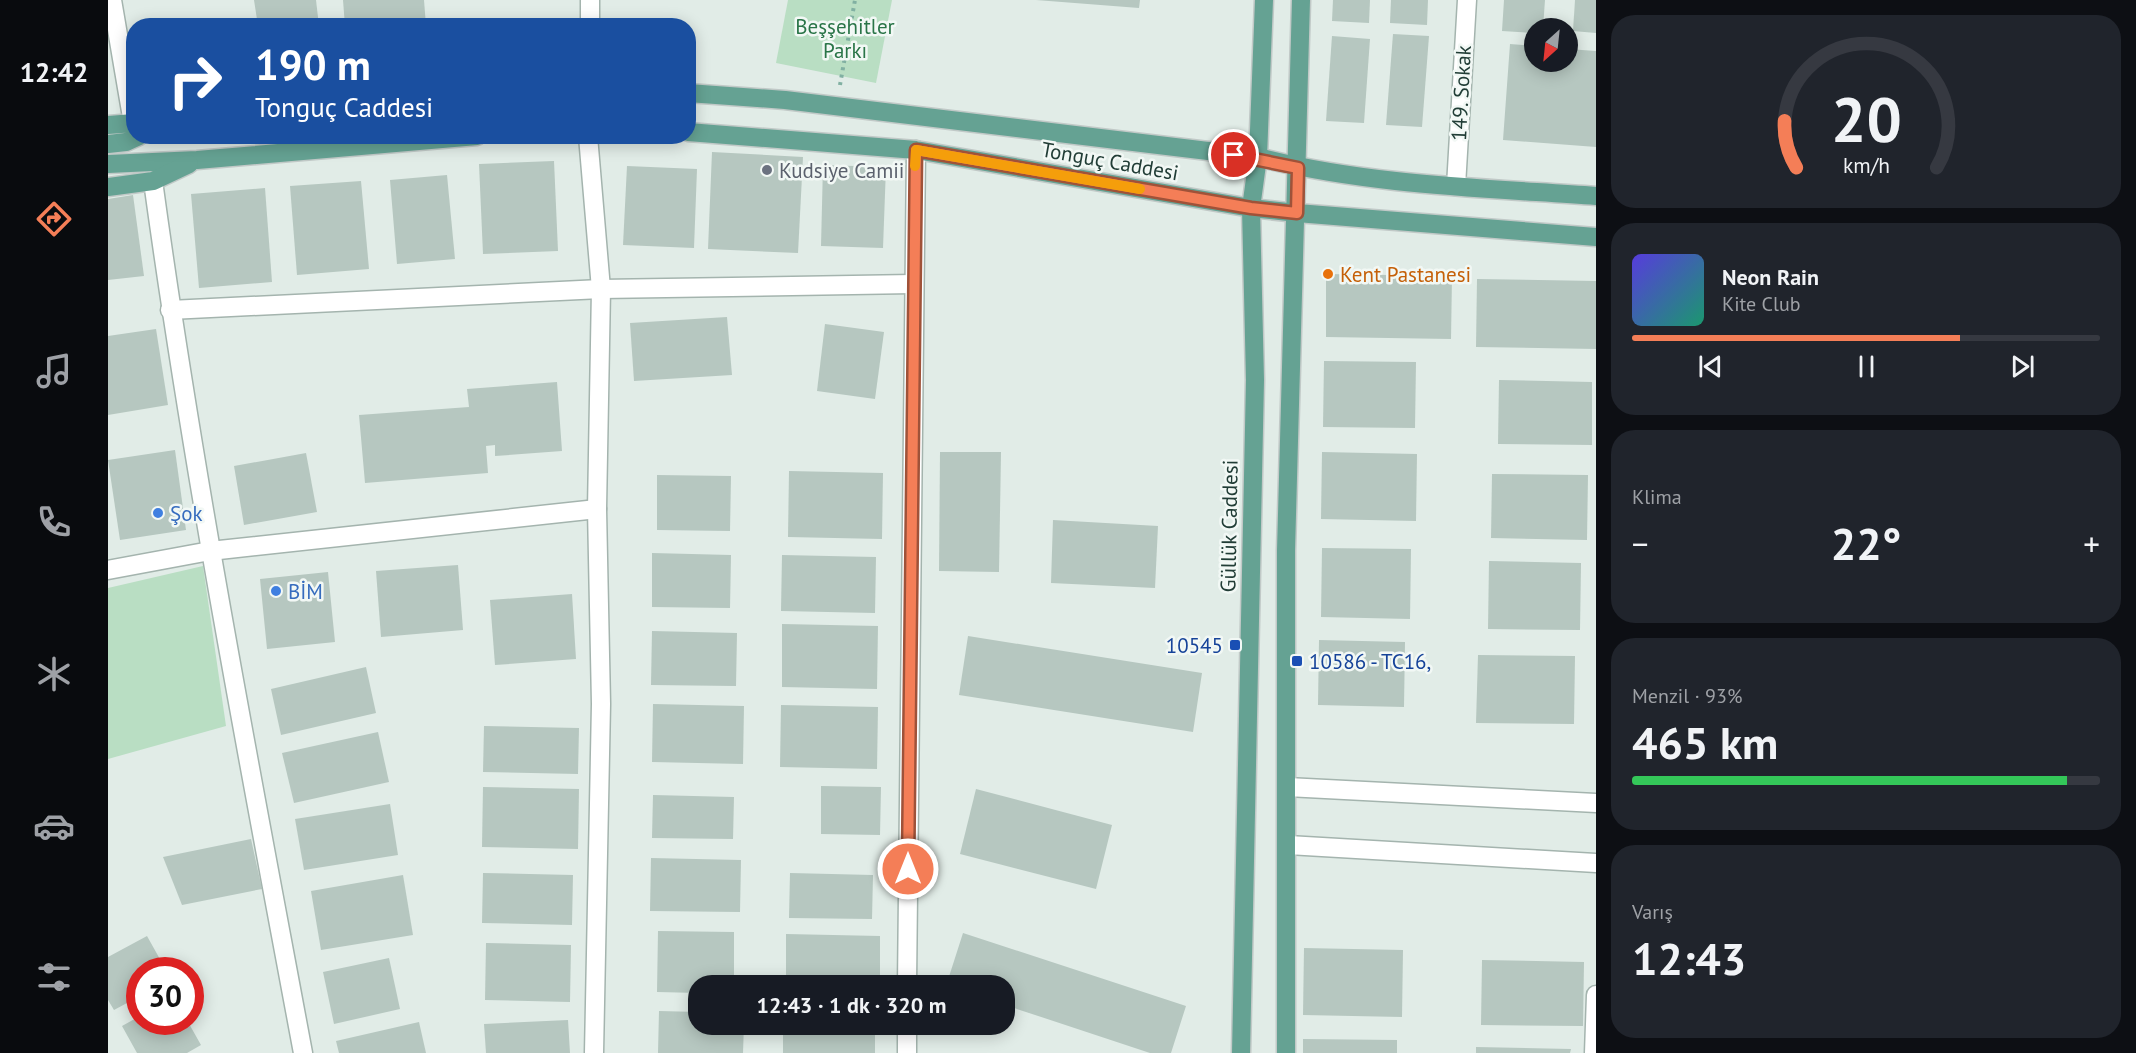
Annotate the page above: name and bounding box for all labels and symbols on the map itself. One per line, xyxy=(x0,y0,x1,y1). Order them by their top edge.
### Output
park label: Beşşehitler Parkı xyxy=(795,13,895,64)
north arrow xyxy=(1524,18,1578,72)
street label: 149. Sokak xyxy=(1445,44,1477,142)
pin xyxy=(1208,129,1259,180)
street label: Tonguç Caddesi xyxy=(1039,136,1181,186)
place label: Kudsiye Camii xyxy=(779,157,905,184)
marker: Kudsiye Camii xyxy=(760,163,774,177)
place label: Kent Pastanesi xyxy=(1340,261,1471,288)
marker: Kent Pastanesi xyxy=(1321,267,1335,281)
street label: Güllük Caddesi xyxy=(1214,459,1244,593)
place label: Şok xyxy=(170,500,202,527)
marker: Şok xyxy=(151,506,165,520)
place label: BİM xyxy=(288,578,323,605)
marker: BİM xyxy=(269,584,283,598)
place label: 10545 xyxy=(1166,632,1223,659)
marker: 10545 xyxy=(1228,638,1242,652)
place label: 10586 - TC16, xyxy=(1309,648,1431,675)
marker: 10586 - TC16, xyxy=(1290,654,1304,668)
position arrow xyxy=(876,837,940,901)
speed limit sign: 30 xyxy=(126,957,204,1035)

